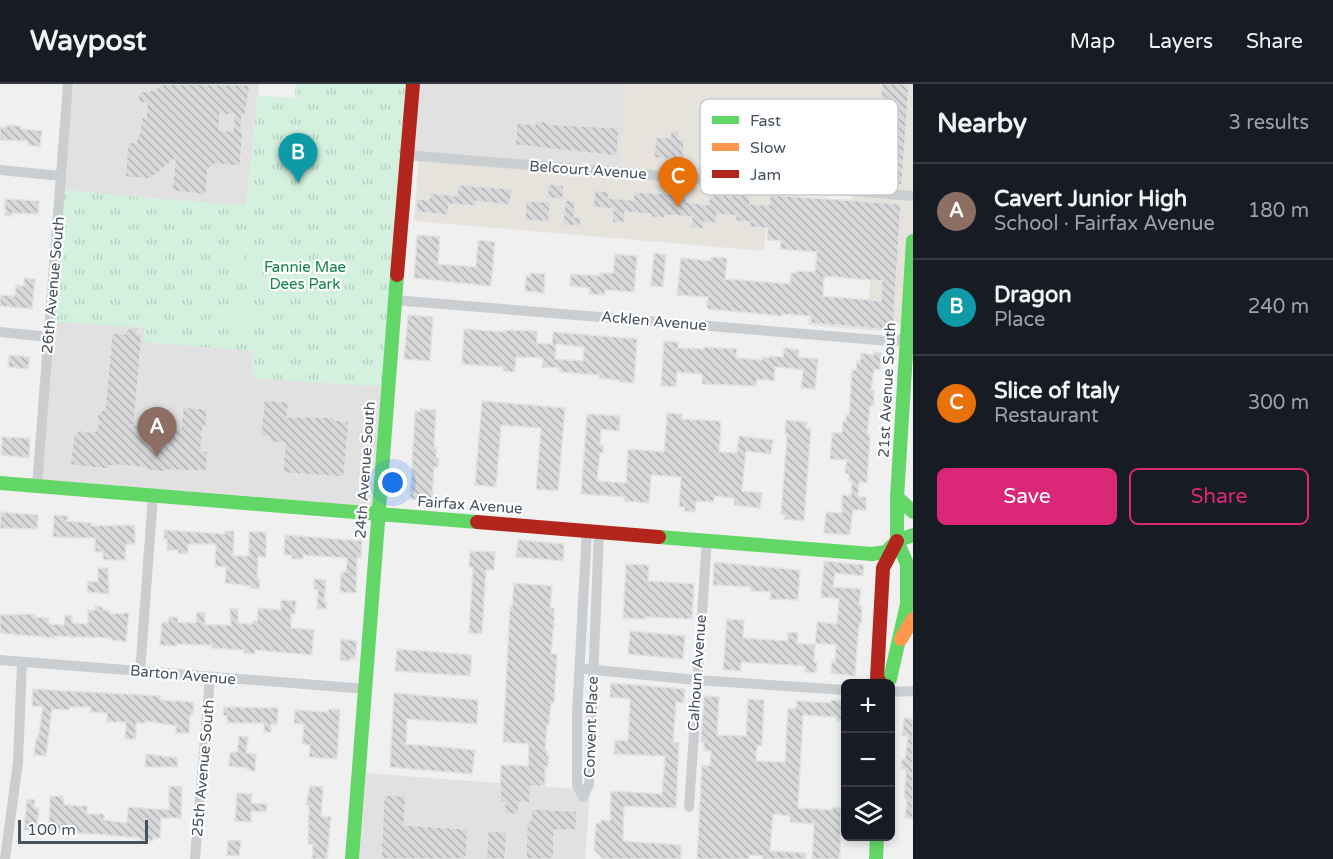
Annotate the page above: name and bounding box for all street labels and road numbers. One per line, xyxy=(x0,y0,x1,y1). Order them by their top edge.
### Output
street label: Belcourt Avenue xyxy=(529,157,647,183)
street label: 26th Avenue South xyxy=(38,216,68,354)
street label: Acklen Avenue xyxy=(600,307,708,335)
street label: 21st Avenue South xyxy=(874,322,900,458)
street label: 24th Avenue South xyxy=(351,401,379,539)
street label: Fairfax Avenue xyxy=(417,492,523,518)
street label: Calhoun Avenue xyxy=(684,614,710,732)
street label: Barton Avenue xyxy=(129,661,237,689)
street label: Convent Place xyxy=(580,676,602,778)
street label: 25th Avenue South xyxy=(188,699,218,837)

